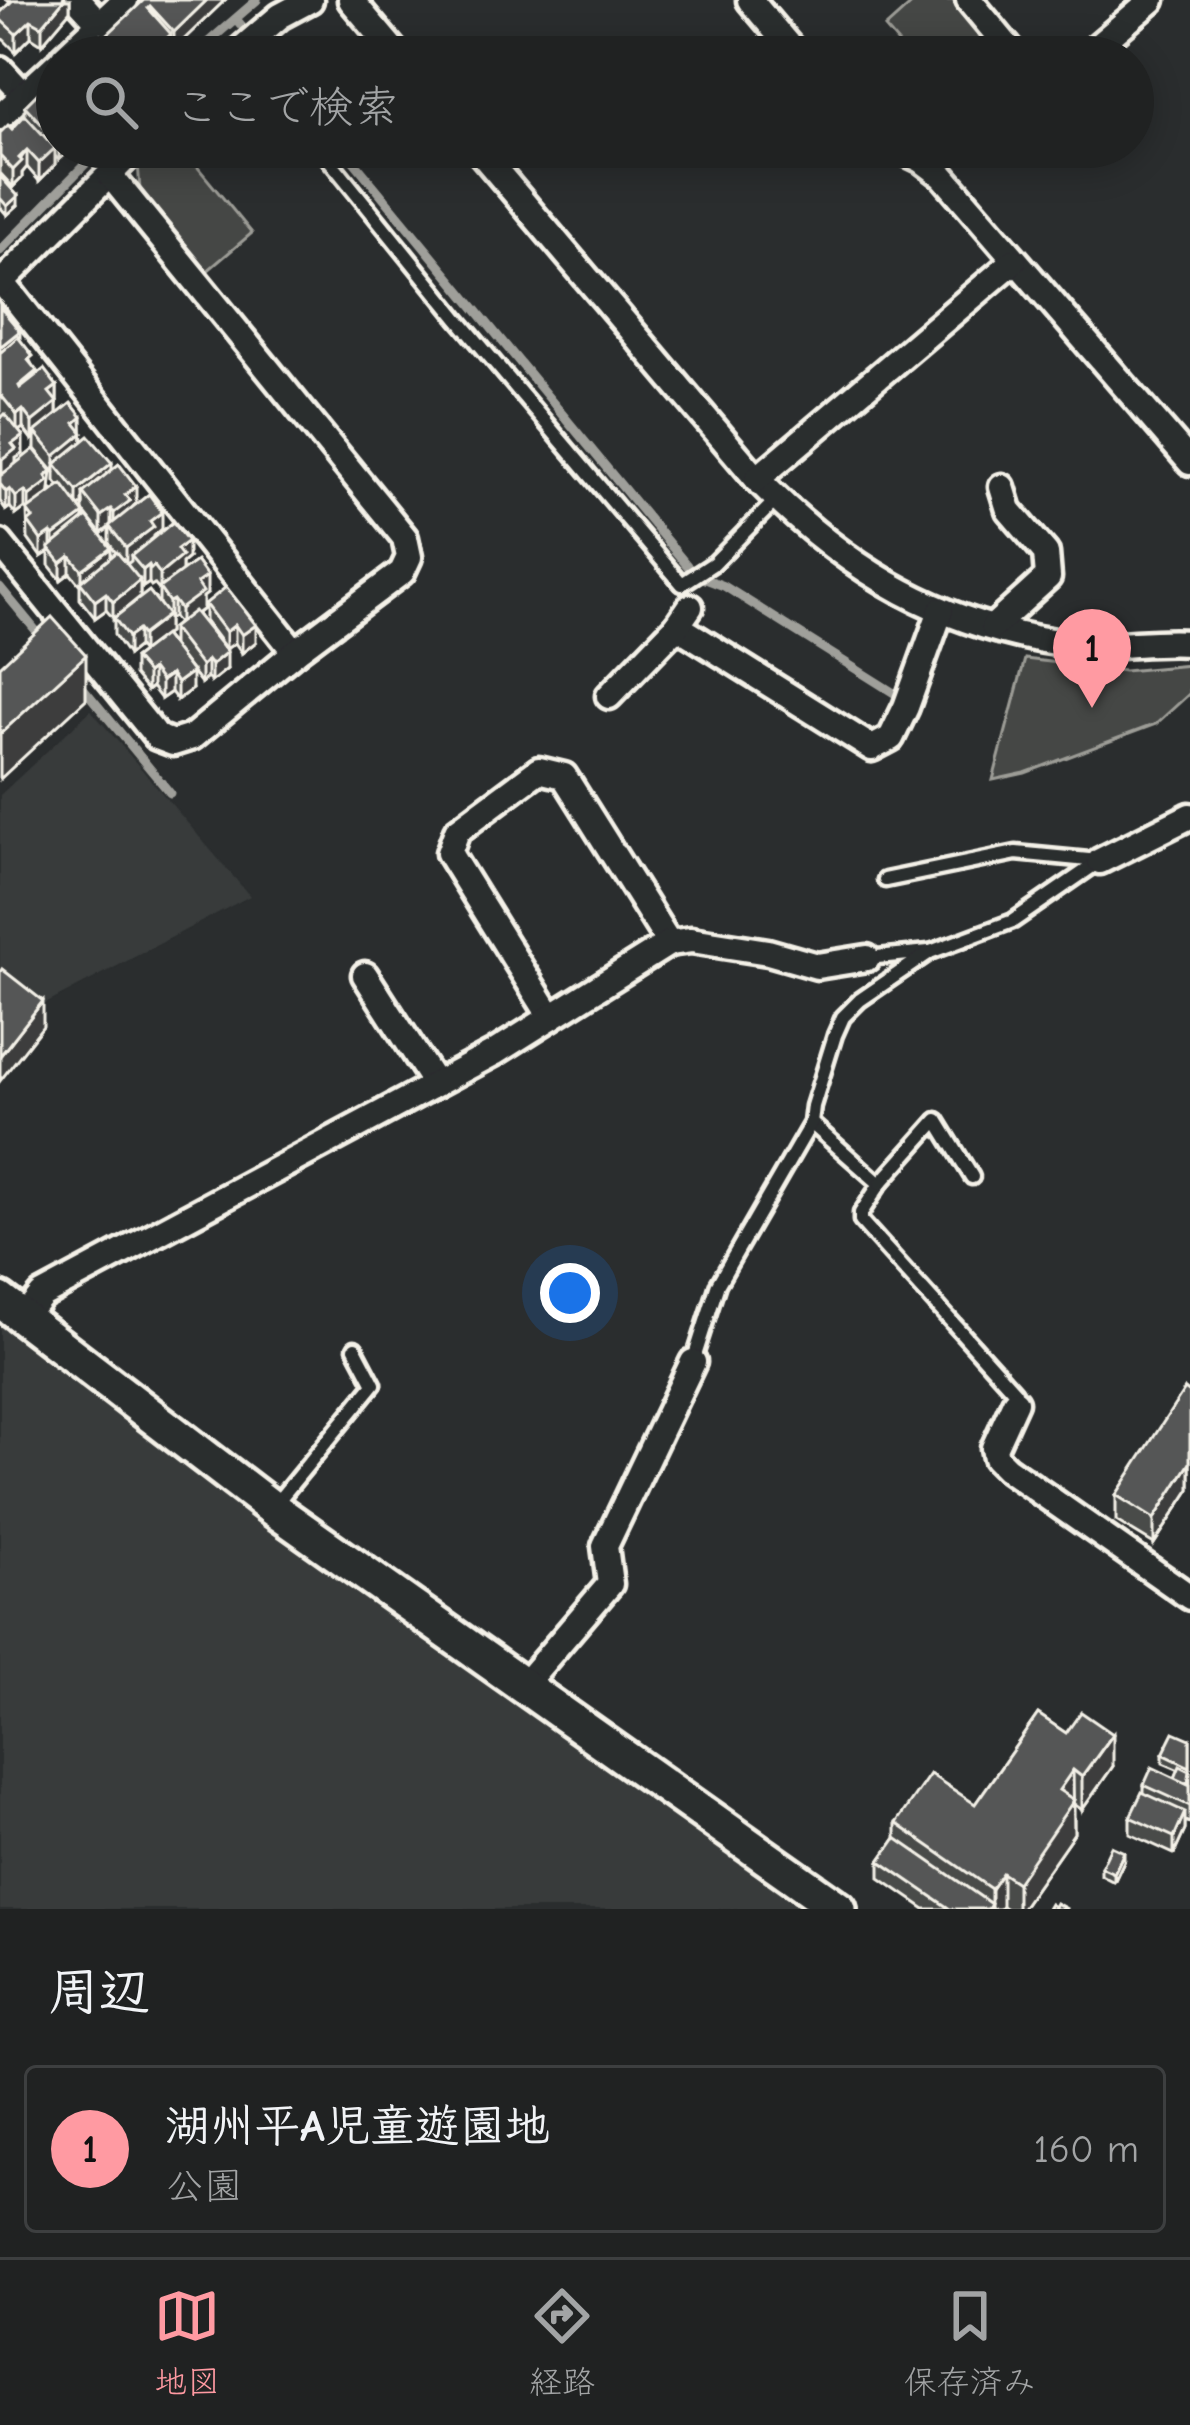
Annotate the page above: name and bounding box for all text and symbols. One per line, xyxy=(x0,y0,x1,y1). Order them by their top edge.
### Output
search box xyxy=(36,36,1154,168)
icon: search xyxy=(78,69,144,135)
text: ここで検索 xyxy=(174,81,399,133)
pin: 1 xyxy=(1053,609,1131,708)
your location xyxy=(540,1263,600,1323)
text: 周辺 xyxy=(48,1963,150,2022)
text: 湖州平A児童遊園地 xyxy=(165,2100,550,2152)
text: 1 xyxy=(82,2127,98,2172)
text: 160 m xyxy=(1033,2127,1139,2172)
text: 公園 xyxy=(165,2164,243,2209)
tab: 地図 xyxy=(154,2283,220,2403)
tab: 経路 xyxy=(529,2283,595,2403)
tab: 保存済み xyxy=(904,2283,1036,2403)

